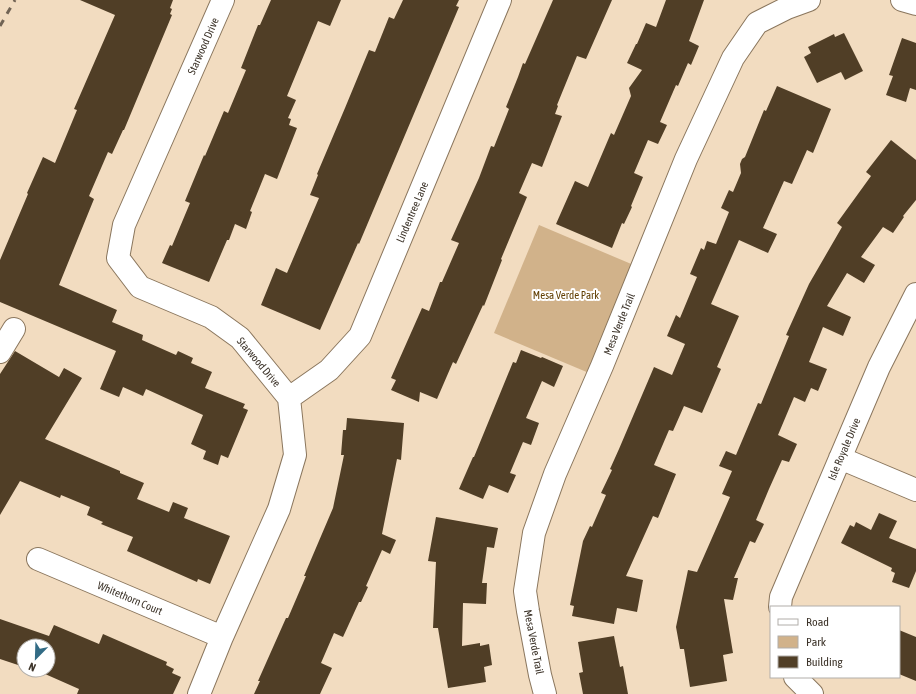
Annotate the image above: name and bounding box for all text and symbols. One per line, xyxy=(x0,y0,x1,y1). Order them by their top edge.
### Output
street label: Starwood Drive xyxy=(185,16,221,76)
street label: Lindentree Lane xyxy=(394,180,430,244)
park label: Mesa Verde Park xyxy=(533,289,599,301)
street label: Mesa Verde Trail xyxy=(601,291,637,357)
street label: Starwood Drive xyxy=(235,335,283,389)
street label: Isle Royale Drive xyxy=(825,416,863,482)
street label: Whitethorn Court xyxy=(96,579,164,617)
legend xyxy=(770,606,900,678)
street label: Mesa Verde Trail xyxy=(522,609,546,675)
text: Road xyxy=(806,615,829,629)
text: Park xyxy=(806,635,827,649)
north arrow xyxy=(16,638,56,678)
text: Building xyxy=(806,655,844,669)
text: N xyxy=(27,660,37,674)

